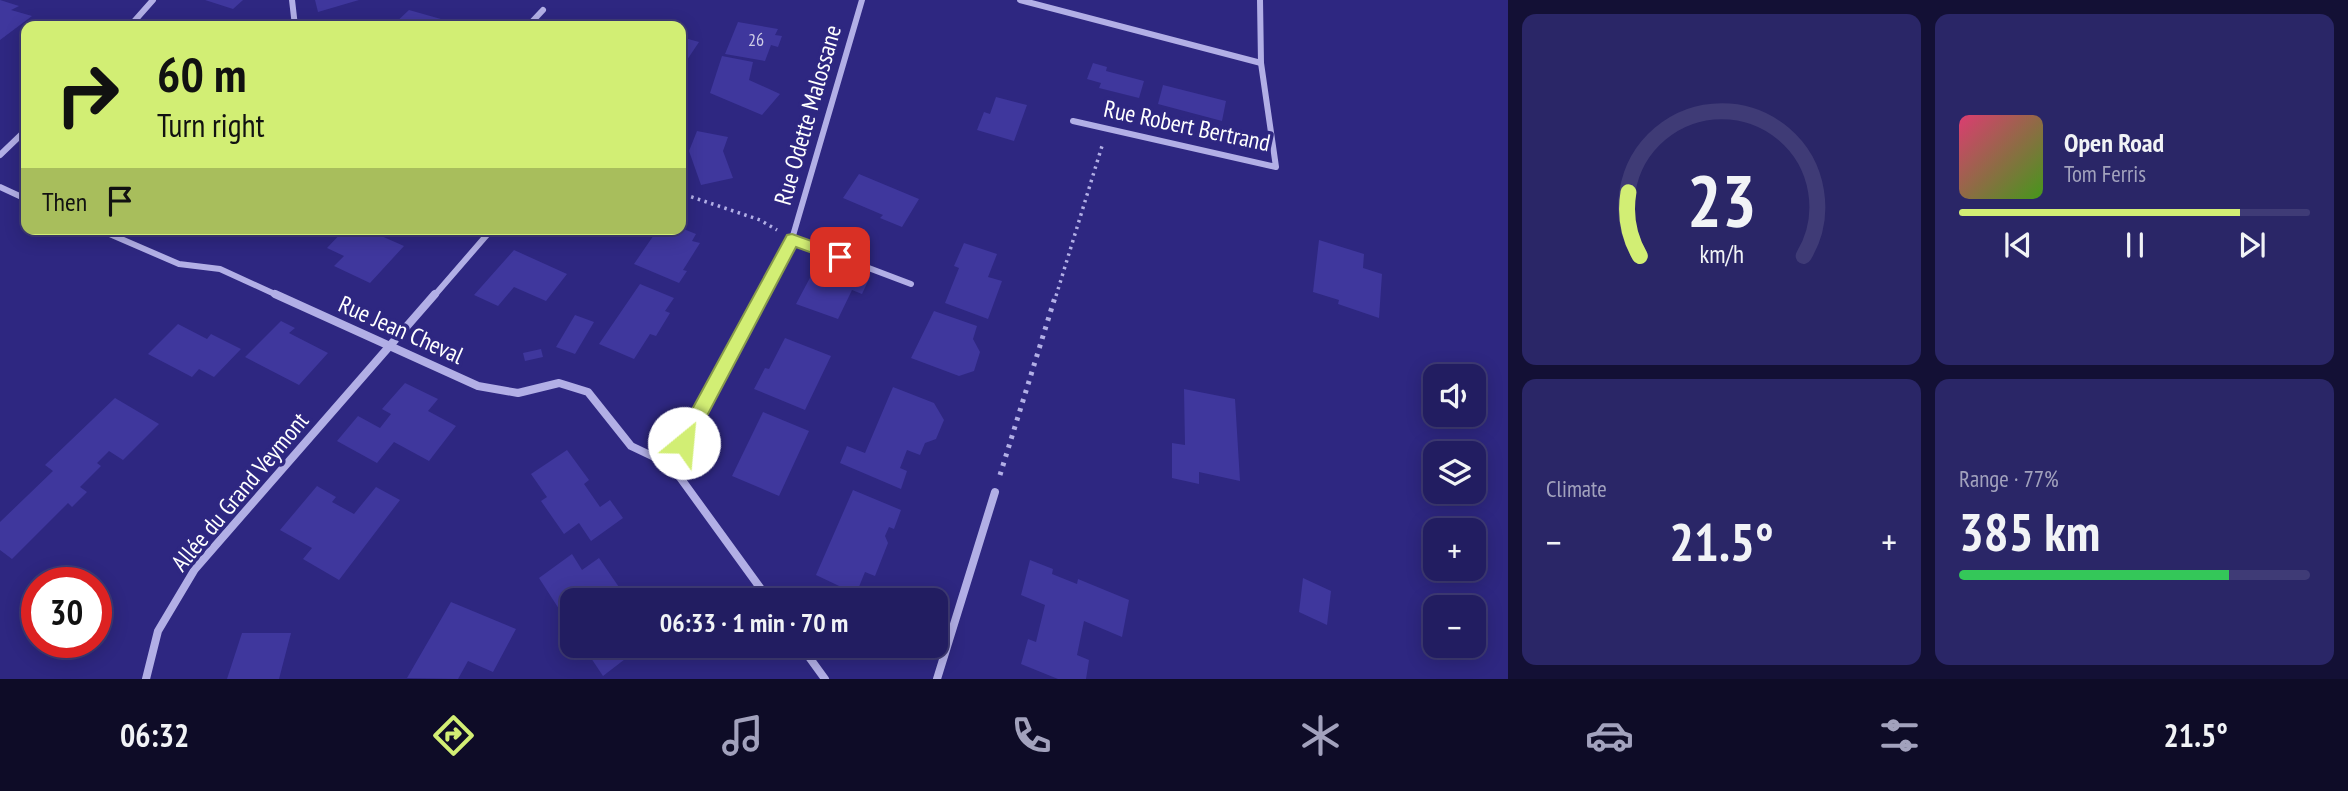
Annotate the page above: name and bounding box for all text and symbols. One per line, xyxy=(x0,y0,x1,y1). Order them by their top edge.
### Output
street label: Rue Odette Malossane xyxy=(767,21,848,208)
house number: 26 xyxy=(748,28,764,51)
text: 60 m xyxy=(157,42,246,106)
icon: right xyxy=(42,49,133,140)
street label: Rue Robert Bertrand xyxy=(1101,93,1273,158)
text: Turn right xyxy=(157,104,265,146)
text: Open Road xyxy=(2064,126,2164,159)
text: 23 xyxy=(1687,152,1756,246)
text: Tom Ferris xyxy=(2064,159,2146,188)
icon: arrive xyxy=(101,182,139,220)
text: Then xyxy=(42,185,87,218)
icon: previous xyxy=(1999,226,2037,264)
icon: pause xyxy=(2116,226,2154,264)
icon: next xyxy=(2233,226,2271,264)
pin xyxy=(810,227,870,287)
icon: arrive xyxy=(821,238,859,276)
text: km/h xyxy=(1699,238,1744,270)
street label: Rue Jean Cheval xyxy=(334,288,469,371)
map controls xyxy=(1423,364,1486,658)
button: sound xyxy=(1423,364,1486,427)
street label: Allée du Grand Veymont xyxy=(164,406,315,578)
position arrow xyxy=(647,406,721,480)
button: layers xyxy=(1423,441,1486,504)
text: Range · 77% xyxy=(1959,464,2059,493)
text: Climate xyxy=(1546,474,1607,503)
text: 385 km xyxy=(1959,498,2100,565)
text: 21.5° xyxy=(1669,508,1774,575)
text: − xyxy=(1546,517,1562,566)
text: + xyxy=(1881,517,1897,566)
button: + xyxy=(1423,518,1486,581)
speed limit sign: 30 xyxy=(21,567,112,658)
button: − xyxy=(1423,595,1486,658)
text: 06:33 · 1 min · 70 m xyxy=(660,606,848,639)
icon: directions xyxy=(429,711,478,760)
icon: music xyxy=(718,711,767,760)
icon: phone xyxy=(1007,711,1056,760)
icon: climate xyxy=(1296,711,1345,760)
icon: car xyxy=(1585,711,1634,760)
icon: filters xyxy=(1875,711,1924,760)
text: 06:32 xyxy=(120,714,189,756)
text: 21.5° xyxy=(2164,714,2228,756)

